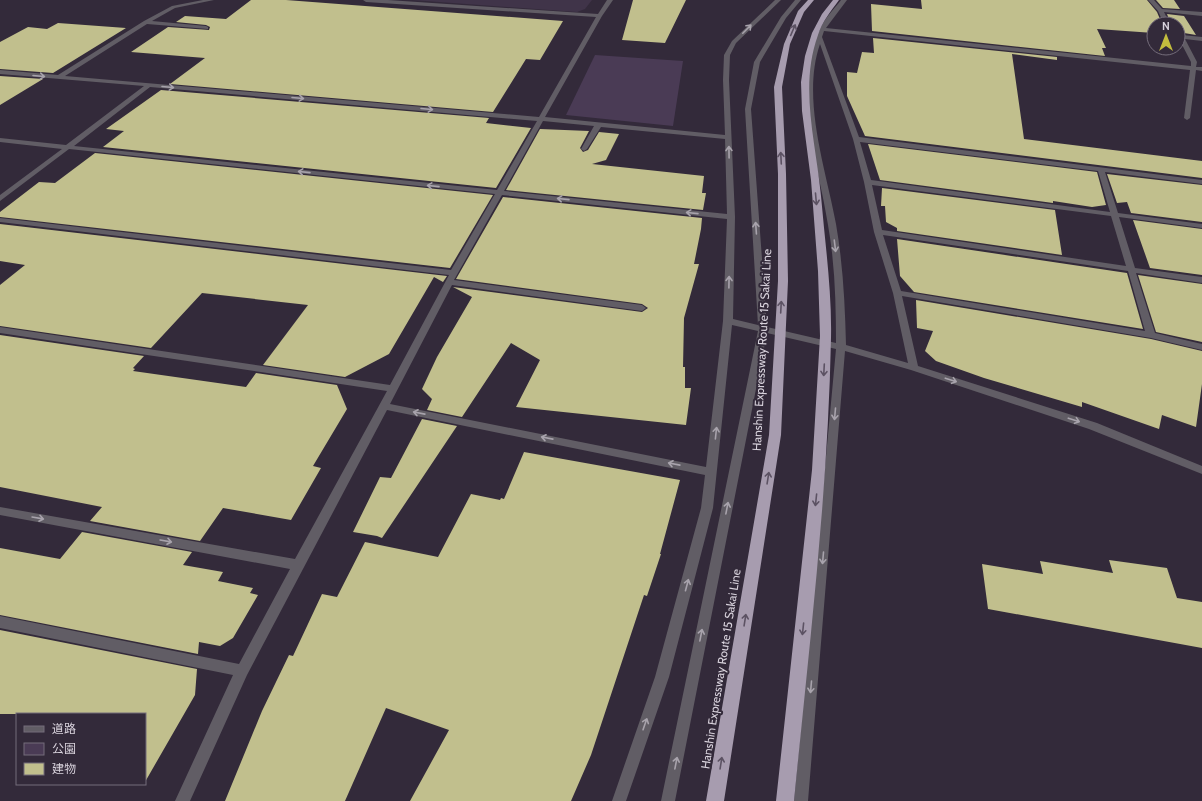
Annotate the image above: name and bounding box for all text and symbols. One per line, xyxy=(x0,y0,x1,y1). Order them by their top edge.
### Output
north arrow xyxy=(1146,16,1186,56)
text: N xyxy=(1162,19,1170,33)
one-way arrow xyxy=(742,24,752,34)
one-way arrow xyxy=(790,25,797,37)
one-way arrow xyxy=(32,72,45,79)
one-way arrow xyxy=(161,84,174,91)
one-way arrow xyxy=(291,95,304,102)
one-way arrow xyxy=(420,105,433,113)
one-way arrow xyxy=(726,146,733,159)
one-way arrow xyxy=(778,152,785,165)
one-way arrow xyxy=(298,168,311,176)
one-way arrow xyxy=(427,182,440,189)
one-way arrow xyxy=(813,192,820,205)
one-way arrow xyxy=(557,195,570,203)
one-way arrow xyxy=(686,209,699,217)
one-way arrow xyxy=(752,222,760,235)
one-way arrow xyxy=(831,240,839,253)
street label: Hanshin Expressway Route 15 Sakai Line xyxy=(749,249,774,451)
one-way arrow xyxy=(725,276,733,289)
one-way arrow xyxy=(778,301,785,314)
one-way arrow xyxy=(820,363,828,376)
one-way arrow xyxy=(944,377,957,384)
one-way arrow xyxy=(832,407,839,420)
one-way arrow xyxy=(413,408,426,416)
one-way arrow xyxy=(1068,417,1081,424)
one-way arrow xyxy=(713,427,720,440)
one-way arrow xyxy=(540,434,553,442)
one-way arrow xyxy=(668,460,681,468)
one-way arrow xyxy=(764,472,772,485)
one-way arrow xyxy=(812,493,820,506)
one-way arrow xyxy=(723,502,731,515)
one-way arrow xyxy=(31,514,44,522)
one-way arrow xyxy=(159,537,172,545)
one-way arrow xyxy=(819,551,826,564)
street label: Hanshin Expressway Route 15 Sakai Line xyxy=(697,568,744,770)
one-way arrow xyxy=(684,579,691,592)
one-way arrow xyxy=(741,614,749,627)
one-way arrow xyxy=(799,622,807,635)
one-way arrow xyxy=(698,629,706,642)
one-way arrow xyxy=(808,680,815,693)
legend xyxy=(16,713,146,785)
one-way arrow xyxy=(642,719,650,731)
text: 道路 xyxy=(52,721,76,736)
text: 公園 xyxy=(52,741,76,756)
one-way arrow xyxy=(717,756,725,769)
one-way arrow xyxy=(672,757,680,770)
text: 建物 xyxy=(52,761,76,776)

